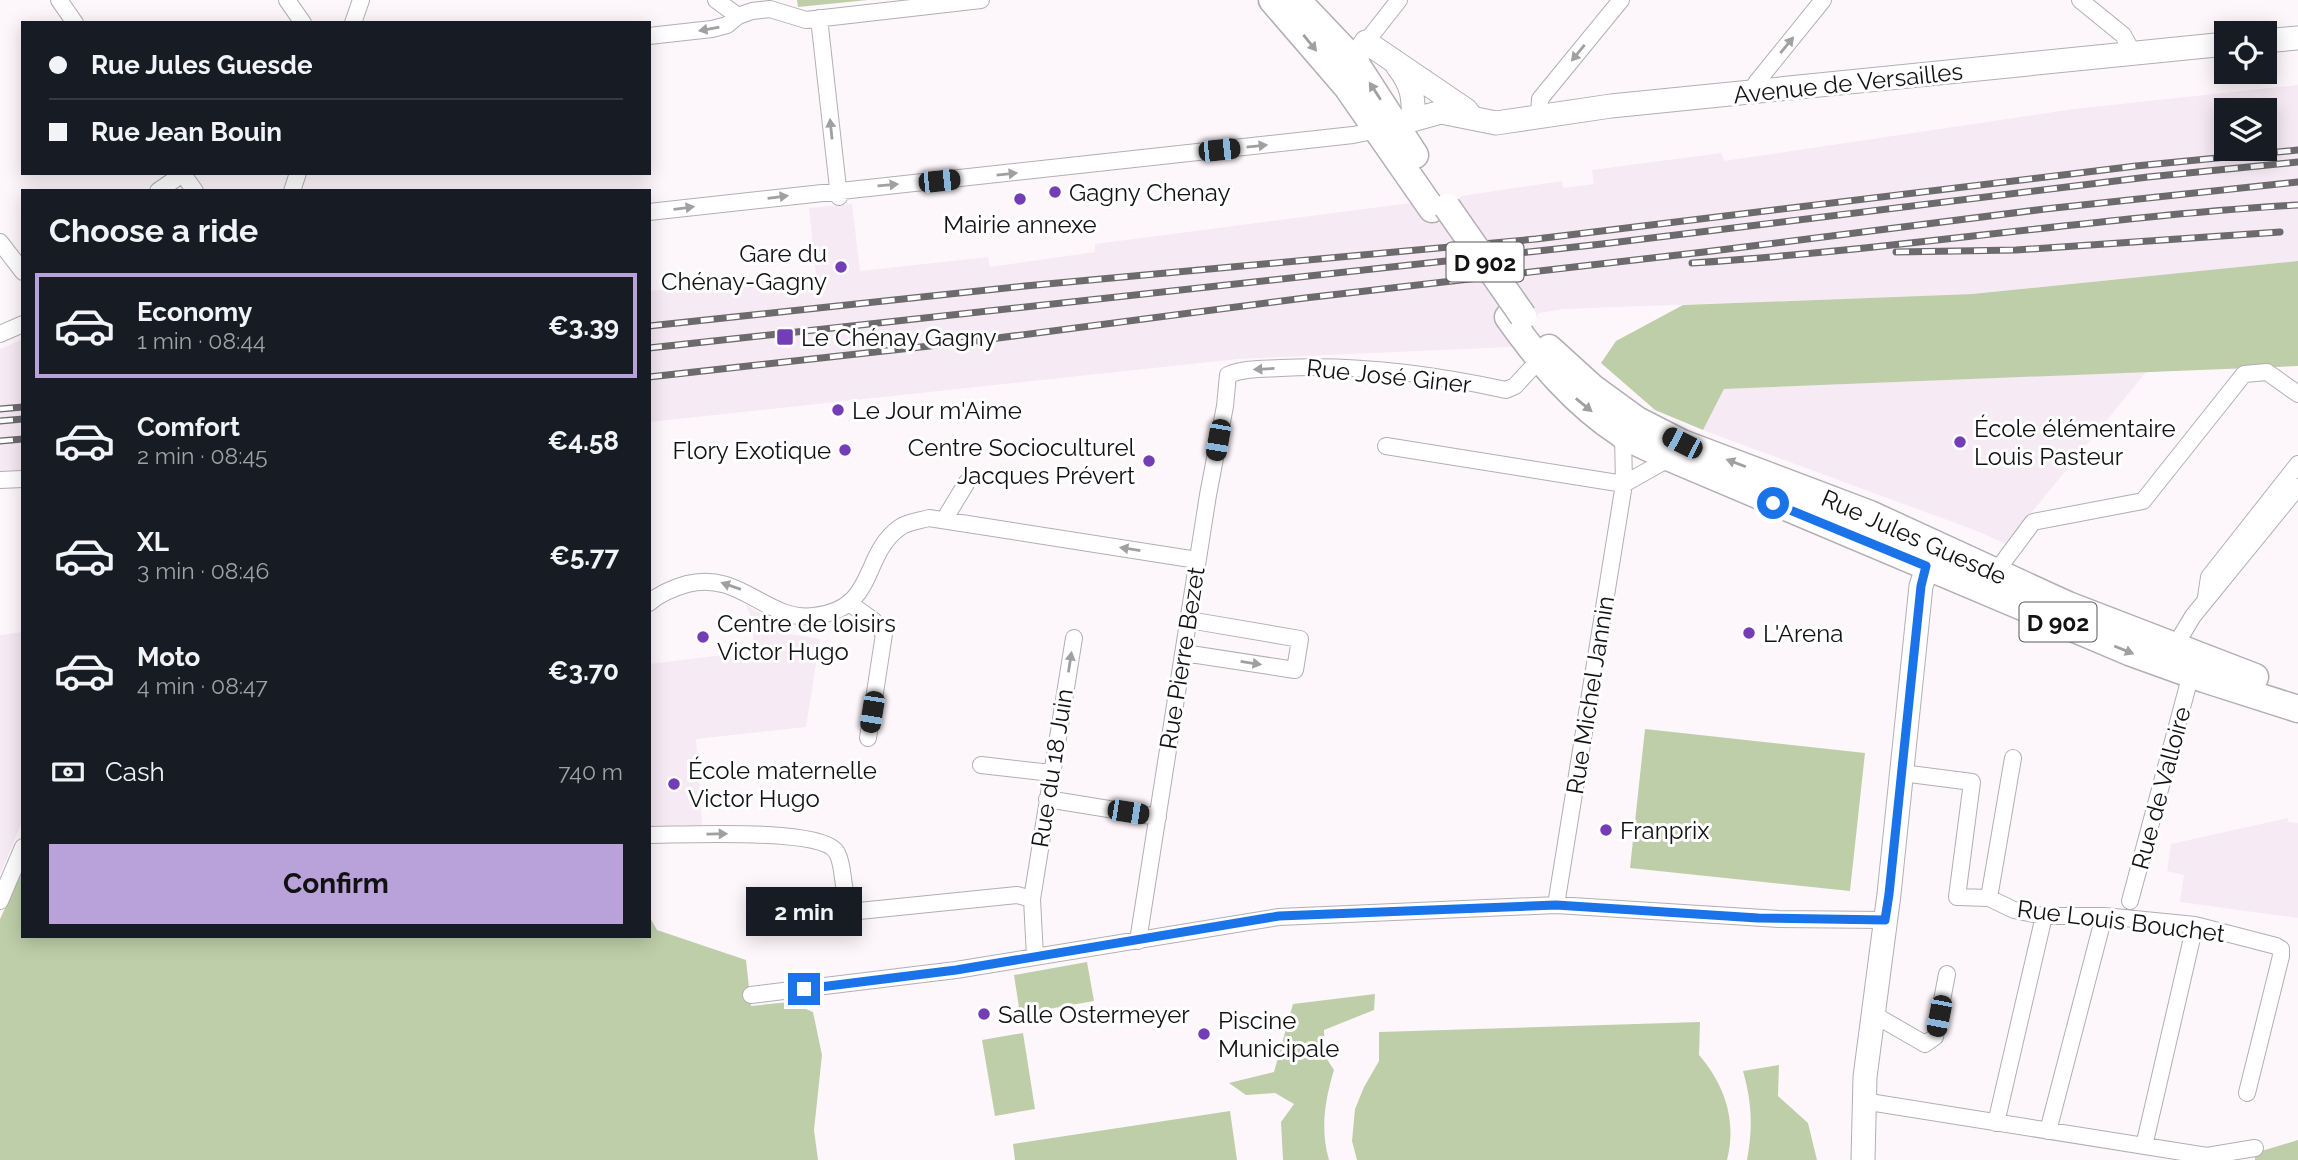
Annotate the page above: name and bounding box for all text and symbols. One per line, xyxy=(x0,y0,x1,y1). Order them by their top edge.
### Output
map controls xyxy=(2214,21,2277,161)
button: locate xyxy=(2214,21,2277,84)
one-way arrow xyxy=(698,23,720,34)
one-way arrow xyxy=(1302,33,1317,51)
one-way arrow xyxy=(1779,37,1794,55)
one-way arrow xyxy=(1570,43,1585,61)
text: Rue Jules Guesde xyxy=(91,50,312,80)
street label: Avenue de Versailles xyxy=(1732,57,1964,109)
one-way arrow xyxy=(1369,82,1382,101)
button: layers xyxy=(2214,98,2277,161)
text: Rue Jean Bouin xyxy=(91,117,282,147)
one-way arrow xyxy=(825,118,836,140)
car xyxy=(1198,137,1241,163)
one-way arrow xyxy=(1246,140,1268,151)
car xyxy=(918,168,961,194)
one-way arrow xyxy=(996,168,1018,179)
place label: Gagny Chenay xyxy=(1069,178,1231,207)
one-way arrow xyxy=(877,180,899,191)
marker: Gagny Chenay xyxy=(1047,184,1063,200)
marker: Mairie annexe xyxy=(1012,191,1028,207)
one-way arrow xyxy=(767,192,789,203)
one-way arrow xyxy=(673,203,695,214)
place label: Mairie annexe xyxy=(943,210,1097,239)
text: Choose a ride xyxy=(49,212,258,249)
place label: Gare du Chénay-Gagny xyxy=(661,239,827,296)
road number: D 902 xyxy=(1446,243,1524,282)
marker: Gare du Chénay-Gagny xyxy=(833,259,849,275)
icon: car xyxy=(53,294,116,357)
text: Economy xyxy=(137,297,252,327)
text: €3.39 xyxy=(548,311,619,341)
place label: Le Chénay Gagny xyxy=(801,323,997,352)
text: 1 min · 08:44 xyxy=(137,327,266,354)
marker: Le Chénay Gagny xyxy=(775,327,795,347)
street label: Rue José Giner xyxy=(1305,353,1473,399)
one-way arrow xyxy=(1253,364,1275,375)
place label: Le Jour m'Aime xyxy=(852,396,1022,425)
one-way arrow xyxy=(1575,398,1593,413)
marker: Le Jour m'Aime xyxy=(830,402,846,418)
icon: car xyxy=(53,409,116,472)
text: Comfort xyxy=(137,412,240,442)
place label: École élémentaire Louis Pasteur xyxy=(1974,414,2176,471)
car xyxy=(1205,417,1232,463)
car xyxy=(1659,424,1706,462)
text: €4.58 xyxy=(547,426,619,456)
place label: Centre Socioculturel Jacques Prévert xyxy=(908,433,1135,490)
marker: École élémentaire Louis Pasteur xyxy=(1952,434,1968,450)
place label: Flory Exotique xyxy=(672,436,831,465)
text: 2 min · 08:45 xyxy=(137,442,268,469)
marker: Flory Exotique xyxy=(837,442,853,458)
marker: Centre Socioculturel Jacques Prévert xyxy=(1141,453,1157,469)
one-way arrow xyxy=(1726,458,1747,469)
street label: Rue Jules Guesde xyxy=(1817,483,2011,591)
route start xyxy=(1757,487,1789,519)
icon: car xyxy=(53,524,116,587)
text: XL xyxy=(137,527,169,557)
text: €5.77 xyxy=(549,541,619,571)
one-way arrow xyxy=(1119,543,1141,554)
text: 3 min · 08:46 xyxy=(137,557,269,584)
street label: Rue Pierre Bezet xyxy=(1153,565,1211,751)
one-way arrow xyxy=(720,580,741,591)
street label: Rue Michel Jannin xyxy=(1560,594,1620,796)
road number: D 902 xyxy=(2020,602,2096,642)
place label: Centre de loisirs Victor Hugo xyxy=(717,609,896,666)
place label: L'Arena xyxy=(1763,619,1843,648)
marker: L'Arena xyxy=(1741,625,1757,641)
marker: Centre de loisirs Victor Hugo xyxy=(695,629,711,645)
icon: car xyxy=(53,639,116,702)
text: Moto xyxy=(137,642,200,672)
one-way arrow xyxy=(2114,644,2135,655)
one-way arrow xyxy=(1065,651,1076,673)
text: €3.70 xyxy=(548,656,619,686)
one-way arrow xyxy=(1241,658,1263,669)
text: 4 min · 08:47 xyxy=(137,672,268,699)
street label: Rue du 18 Juin xyxy=(1025,687,1079,849)
car xyxy=(859,690,886,734)
street label: Rue de Valloire xyxy=(2125,704,2197,872)
icon: cash xyxy=(49,753,87,791)
place label: École maternelle Victor Hugo xyxy=(688,756,877,813)
text: Cash xyxy=(105,757,165,787)
text: 740 m xyxy=(558,758,623,785)
marker: École maternelle Victor Hugo xyxy=(666,776,682,792)
car xyxy=(1106,798,1151,826)
place label: Franprix xyxy=(1620,816,1709,845)
marker: Franprix xyxy=(1598,822,1614,838)
one-way arrow xyxy=(707,828,729,840)
button: Confirm xyxy=(49,844,623,924)
callout: 2 min xyxy=(746,888,862,936)
street label: Rue Louis Bouchet xyxy=(2016,894,2226,948)
text: 2 min xyxy=(774,898,834,925)
route end xyxy=(788,973,820,1005)
car xyxy=(1925,993,1954,1039)
place label: Salle Ostermeyer xyxy=(998,1000,1190,1029)
marker: Salle Ostermeyer xyxy=(976,1006,992,1022)
place label: Piscine Municipale xyxy=(1218,1006,1339,1063)
marker: Piscine Municipale xyxy=(1196,1026,1212,1042)

